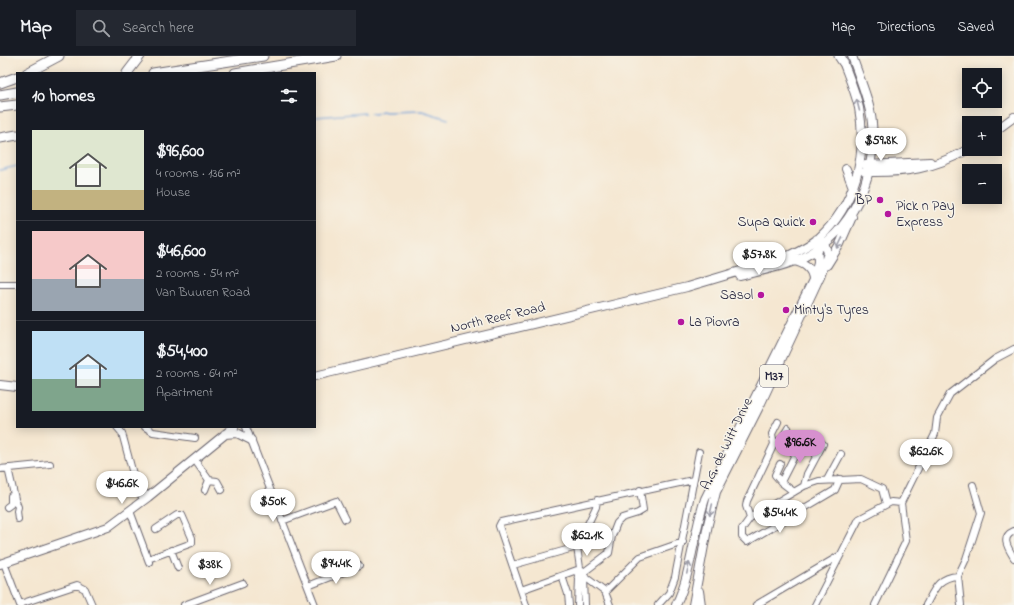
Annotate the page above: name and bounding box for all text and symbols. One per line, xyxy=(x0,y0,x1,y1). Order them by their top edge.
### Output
search box xyxy=(76,10,356,46)
text: Map xyxy=(20,14,52,41)
icon: search xyxy=(90,17,112,39)
text: Search here xyxy=(122,17,194,39)
text: Map xyxy=(832,17,855,38)
text: Directions xyxy=(877,17,935,38)
text: Saved xyxy=(957,17,994,38)
map controls xyxy=(962,68,1002,204)
button: locate xyxy=(962,68,1002,108)
text: 10 homes xyxy=(32,84,95,109)
icon: filters xyxy=(278,85,300,107)
one-way arrow xyxy=(853,99,861,112)
button: + xyxy=(962,116,1002,156)
pin: $59.8K xyxy=(848,128,914,162)
text: $59.8K xyxy=(864,131,898,150)
text: $96,600 xyxy=(156,139,204,164)
icon: home xyxy=(64,146,112,194)
text: 4 rooms · 136 m² xyxy=(156,164,241,183)
button: − xyxy=(962,164,1002,204)
text: House xyxy=(156,183,190,202)
place label: BP xyxy=(854,190,873,211)
marker: BP xyxy=(875,195,885,205)
place label: Pick n Pay Express xyxy=(896,196,955,233)
marker: Pick n Pay Express xyxy=(883,209,893,219)
place label: Supa Quick xyxy=(738,212,806,233)
marker: Supa Quick xyxy=(808,217,818,227)
one-way arrow xyxy=(836,236,843,248)
text: $46,600 xyxy=(156,239,206,264)
pin: $57.8K xyxy=(726,242,792,276)
text: $57.8K xyxy=(742,245,776,264)
icon: home xyxy=(64,247,112,295)
text: 2 rooms · 54 m² xyxy=(156,264,239,283)
text: Van Buuren Road xyxy=(156,283,250,302)
place label: Sasol xyxy=(720,285,753,306)
marker: Sasol xyxy=(756,290,766,300)
street label: North Reef Road xyxy=(449,297,548,339)
place label: Minty's Tyres xyxy=(794,300,869,322)
marker: Minty's Tyres xyxy=(781,305,791,315)
place label: La Piovra xyxy=(689,312,740,333)
marker: La Piovra xyxy=(676,317,686,327)
text: $54,400 xyxy=(156,339,208,364)
icon: home xyxy=(64,347,112,395)
text: 2 rooms · 64 m² xyxy=(156,364,238,383)
road number: M37 xyxy=(760,365,788,387)
text: Apartment xyxy=(156,383,213,402)
street label: A.G. de Witt Drive xyxy=(696,394,759,494)
pin: $96.6K xyxy=(767,430,833,464)
text: $96.6K xyxy=(784,433,816,452)
pin: $62.6K xyxy=(893,439,959,473)
text: $62.6K xyxy=(909,442,943,461)
pin: $46.6K xyxy=(89,471,155,505)
text: $46.6K xyxy=(105,474,139,493)
pin: $50K xyxy=(249,489,297,523)
text: $50K xyxy=(259,492,287,511)
pin: $54.4K xyxy=(747,500,813,534)
one-way arrow xyxy=(707,503,714,516)
text: $54.4K xyxy=(763,503,797,522)
pin: $62.1K xyxy=(554,523,620,557)
text: $62.1K xyxy=(570,526,604,545)
pin: $94.4K xyxy=(303,551,369,585)
pin: $38K xyxy=(186,552,234,586)
text: $94.4K xyxy=(320,554,352,573)
text: $38K xyxy=(198,555,222,574)
one-way arrow xyxy=(685,562,693,575)

